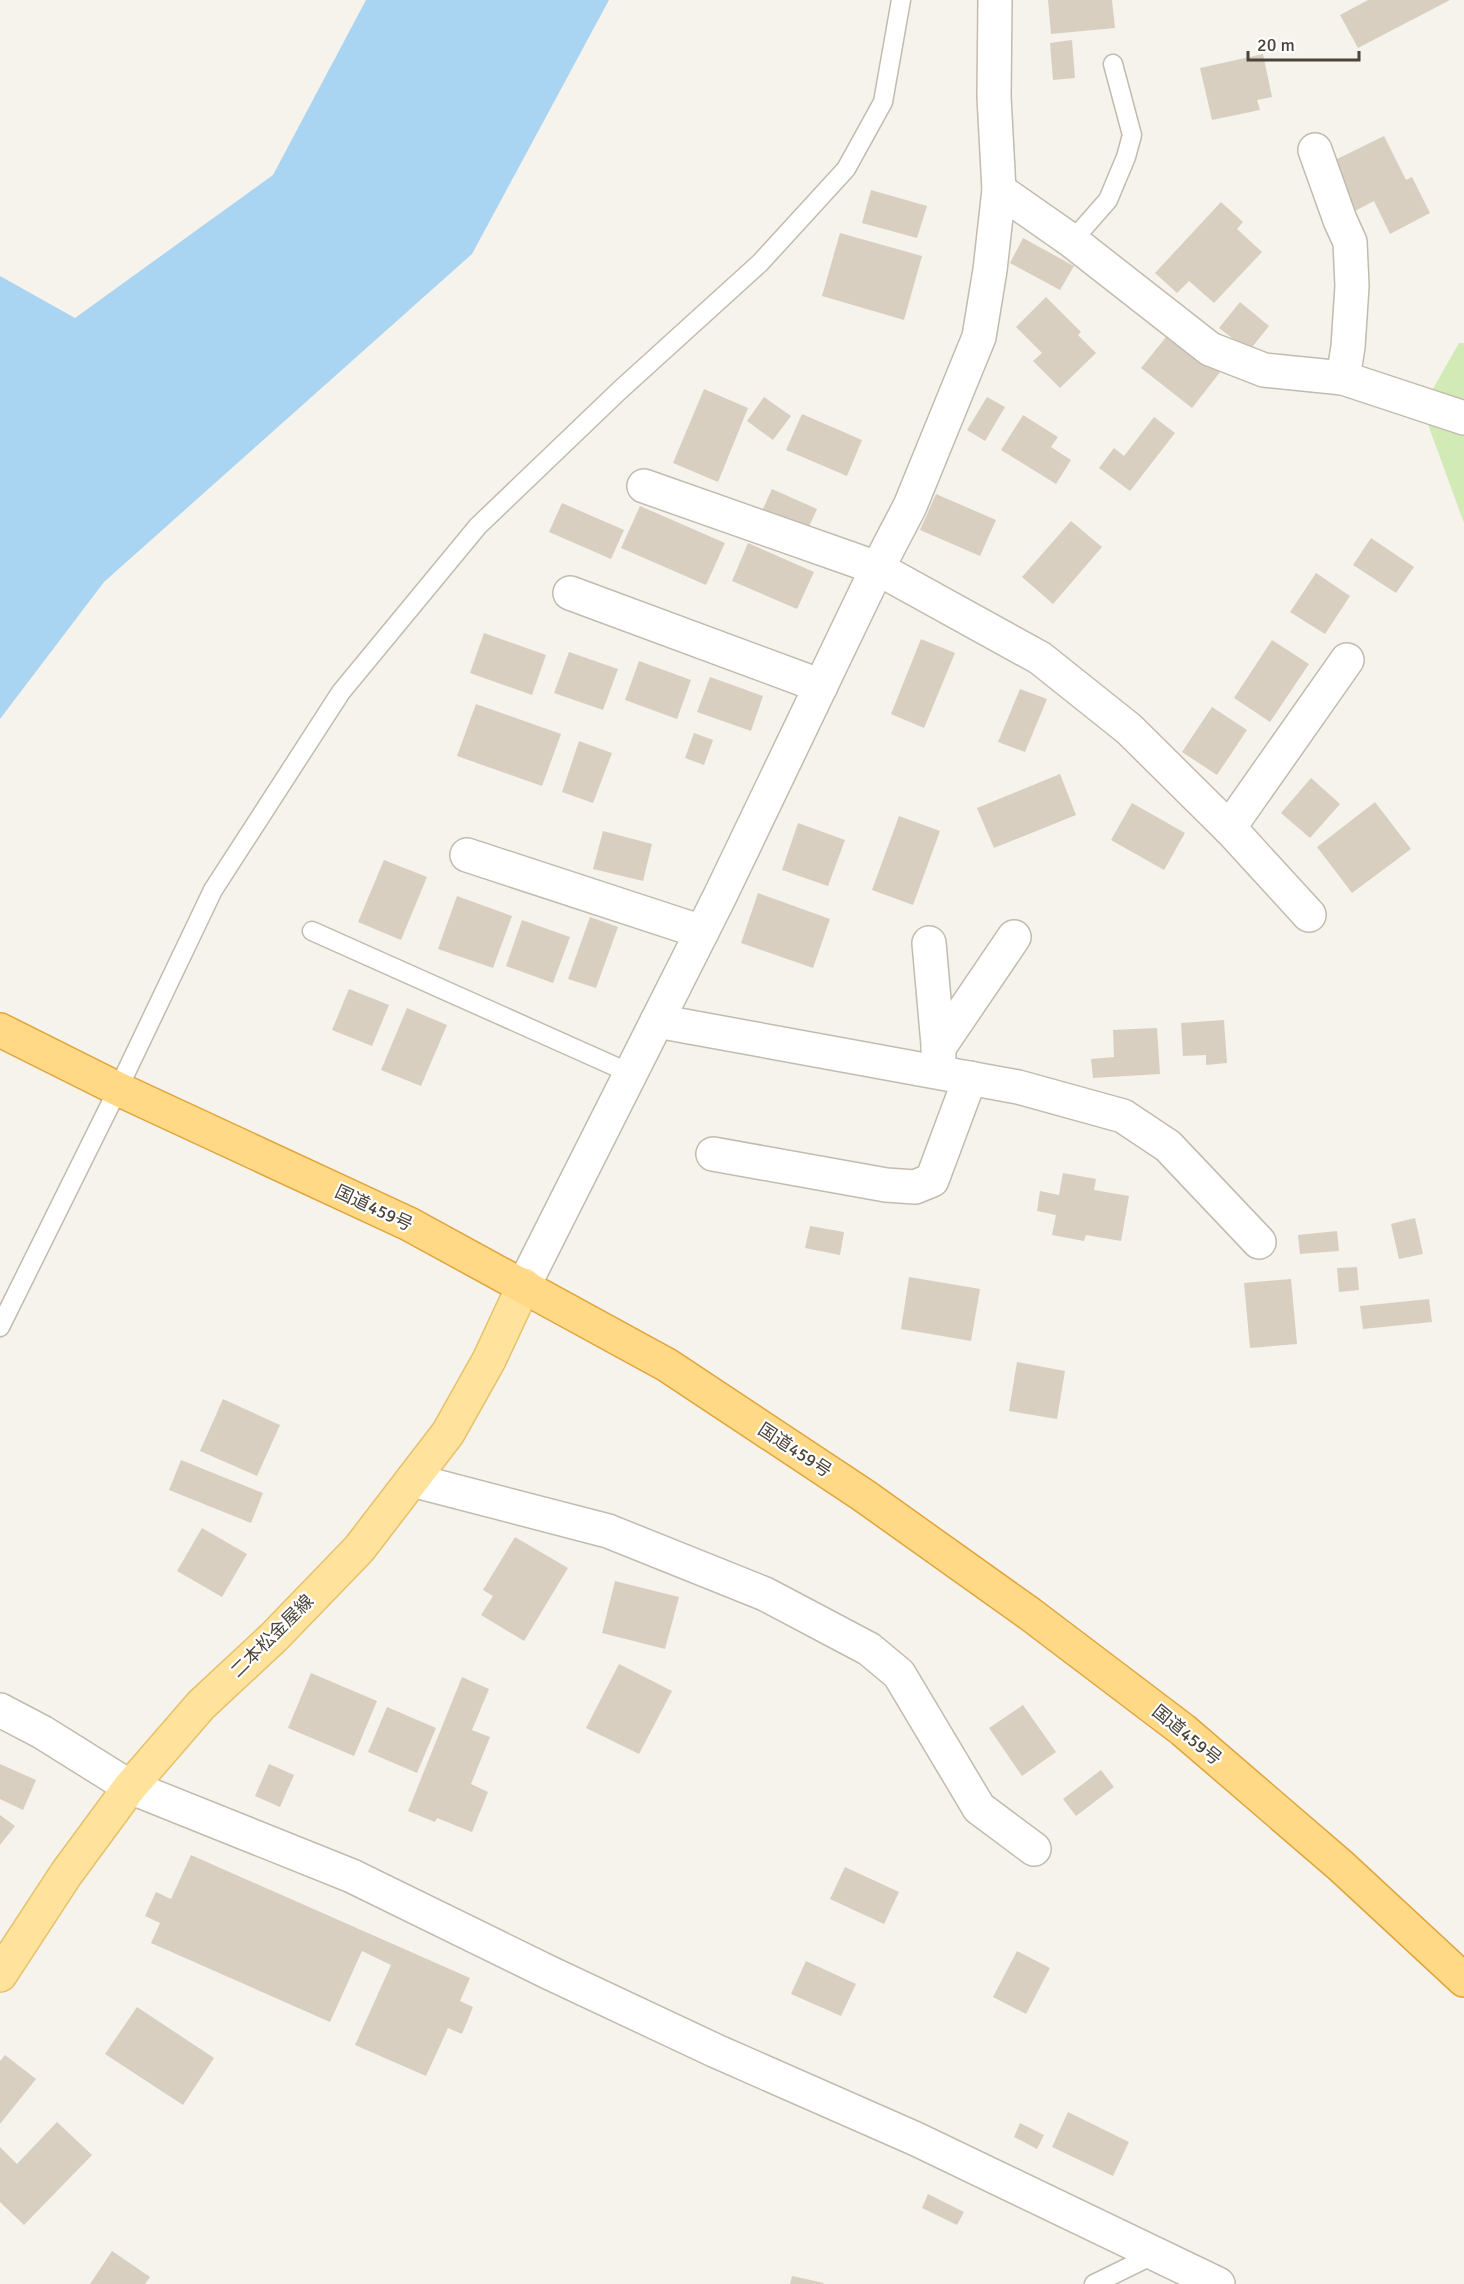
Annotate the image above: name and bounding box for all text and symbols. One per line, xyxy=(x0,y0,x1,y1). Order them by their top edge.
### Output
scale bar xyxy=(1248,24,1359,62)
text: 20 m xyxy=(1257,34,1295,56)
street label: 国道459号 xyxy=(332,1180,416,1236)
street label: 国道459号 xyxy=(754,1418,836,1482)
street label: 二本松金屋線 xyxy=(226,1590,318,1682)
street label: 国道459号 xyxy=(1148,1700,1226,1770)

